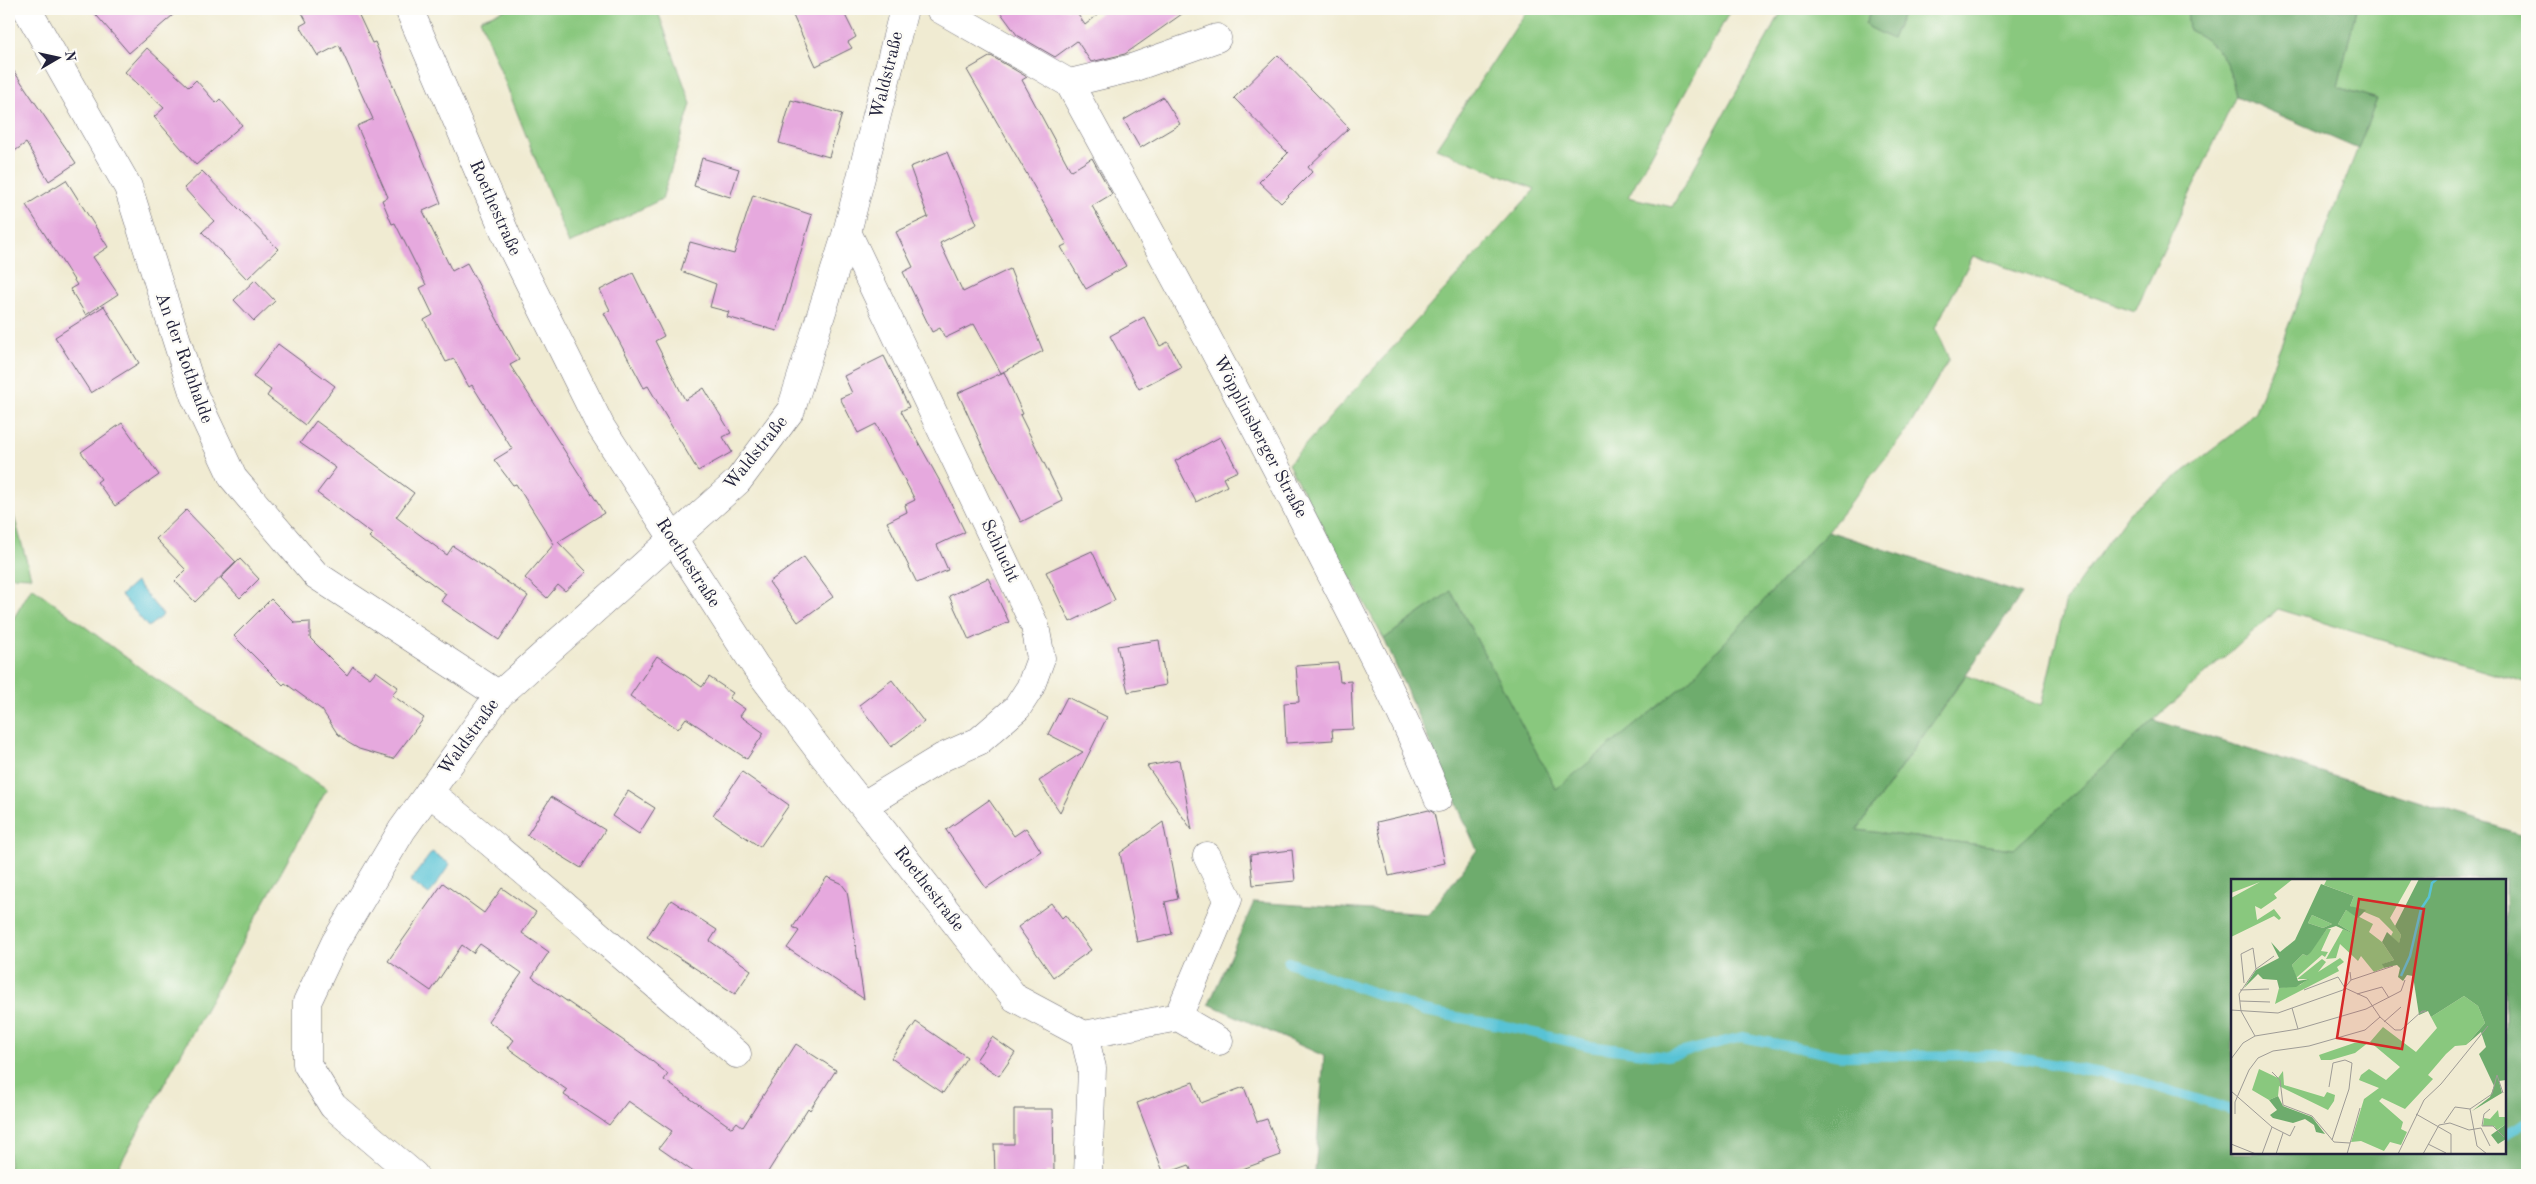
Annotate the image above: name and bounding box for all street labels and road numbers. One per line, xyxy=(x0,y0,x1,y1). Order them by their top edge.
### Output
street label: Waldstraße xyxy=(867,30,907,120)
street label: Roethestraße xyxy=(466,157,524,259)
street label: An der Rothhalde xyxy=(152,290,216,426)
street label: Wöpplinsberger Straße xyxy=(1210,353,1310,521)
street label: Waldstraße xyxy=(721,413,791,493)
street label: Roethestraße xyxy=(653,515,723,611)
street label: Schlucht xyxy=(978,517,1022,585)
street label: Waldstraße xyxy=(436,696,502,778)
street label: Roethestraße xyxy=(890,843,968,935)

